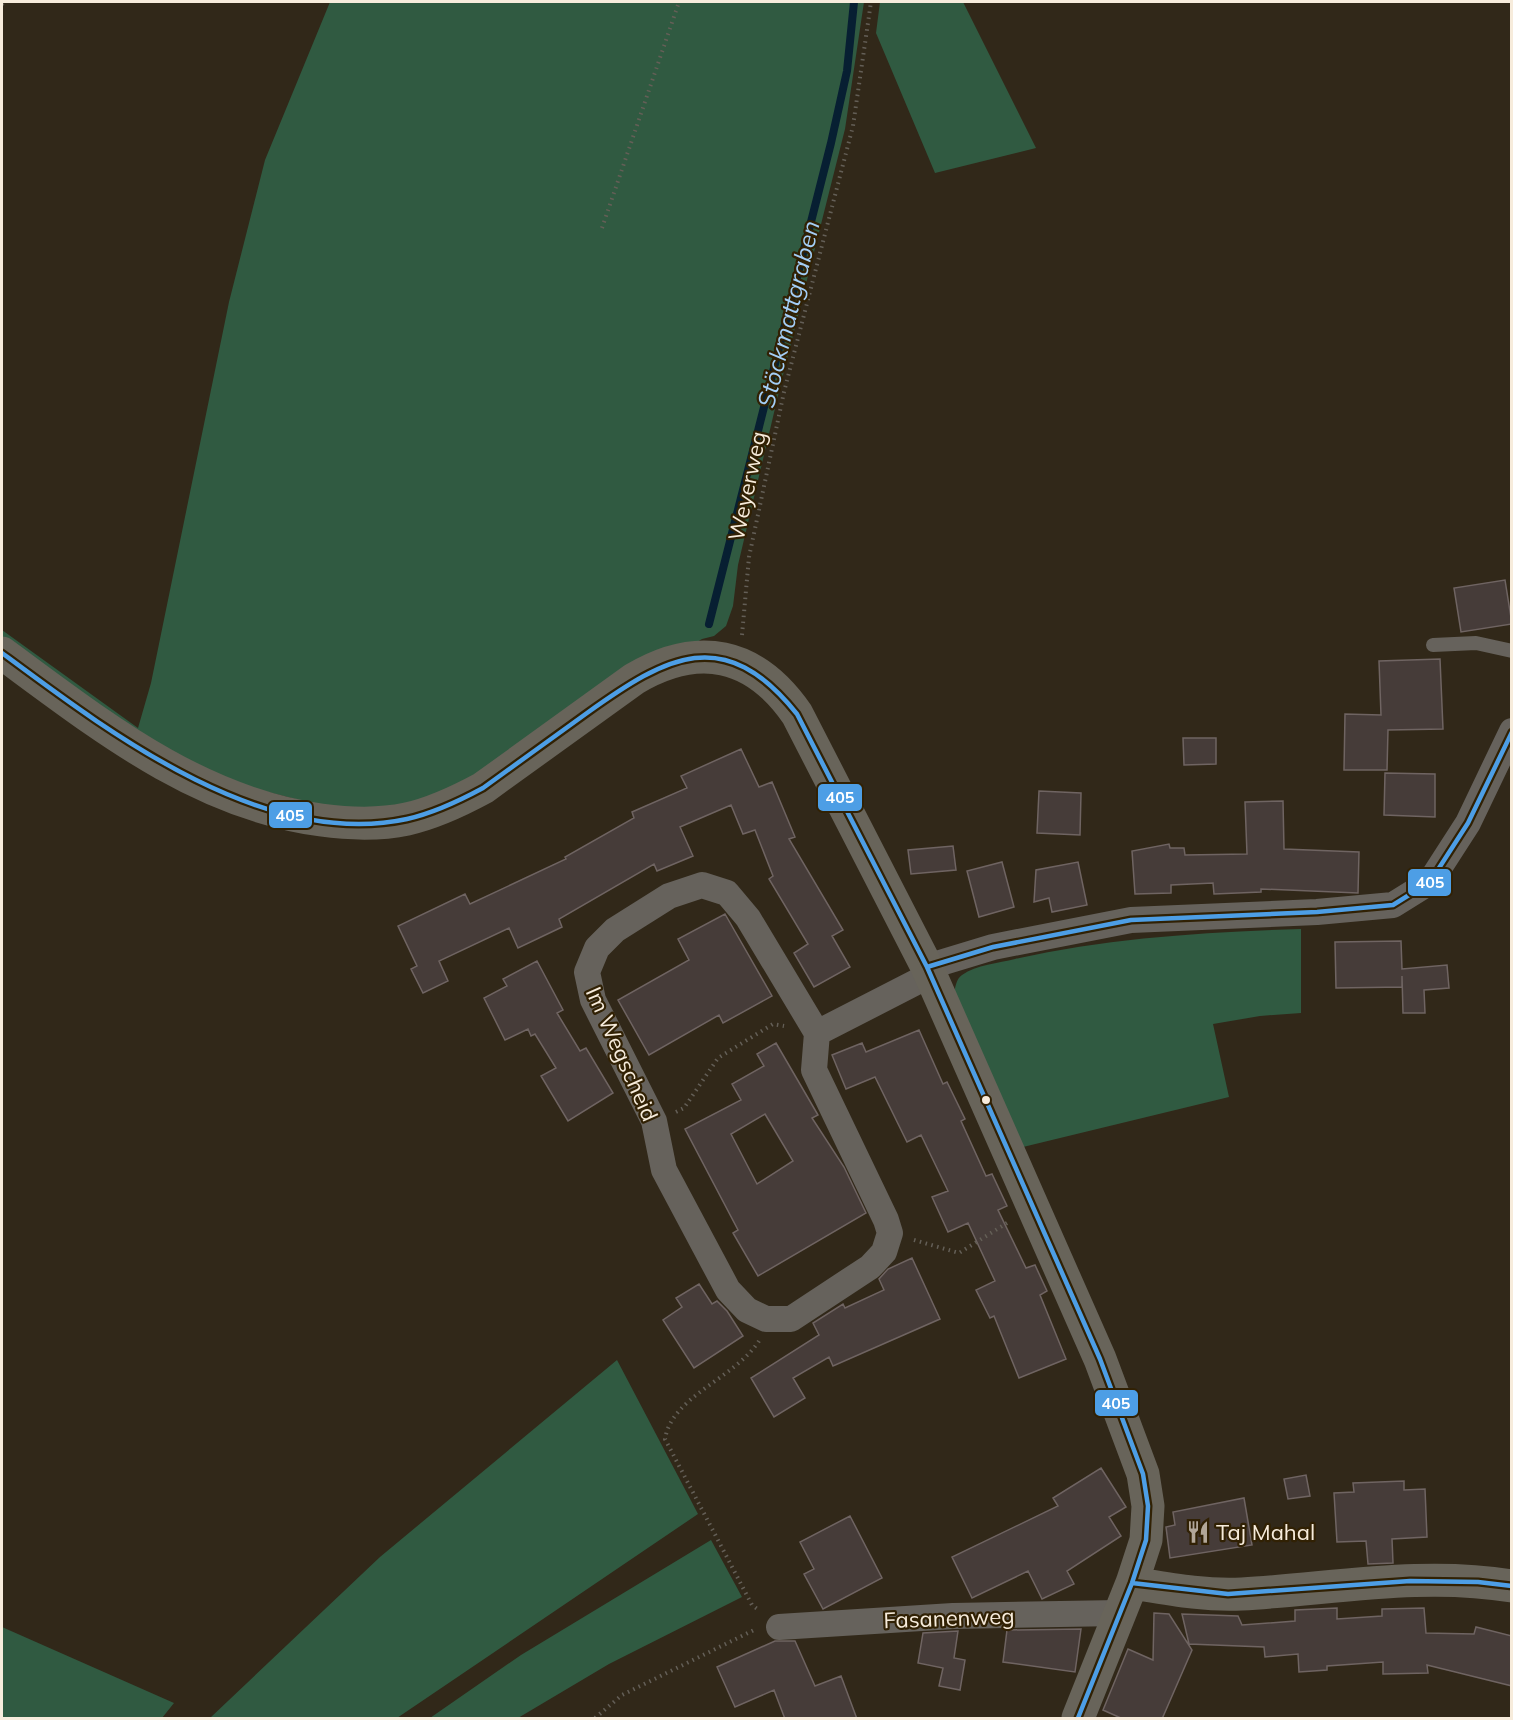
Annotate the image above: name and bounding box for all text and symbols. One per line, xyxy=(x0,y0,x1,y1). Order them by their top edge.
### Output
water label: Stöckmattgraben xyxy=(750,217,826,411)
street label: Weyerweg xyxy=(722,429,772,543)
line badge: 405 xyxy=(817,783,863,812)
text: 405 xyxy=(826,787,855,807)
line badge: 405 xyxy=(268,801,313,829)
text: 405 xyxy=(276,805,305,825)
line badge: 405 xyxy=(1407,868,1452,897)
text: 405 xyxy=(1416,872,1445,892)
street label: Im Wegscheid xyxy=(580,982,664,1126)
unlabelled marker xyxy=(980,1094,992,1106)
line badge: 405 xyxy=(1094,1389,1139,1417)
text: 405 xyxy=(1102,1393,1131,1413)
place label: Taj Mahal xyxy=(1216,1518,1315,1546)
restaurant icon: Taj Mahal xyxy=(1185,1519,1211,1545)
street label: Fasanenweg xyxy=(883,1602,1015,1634)

